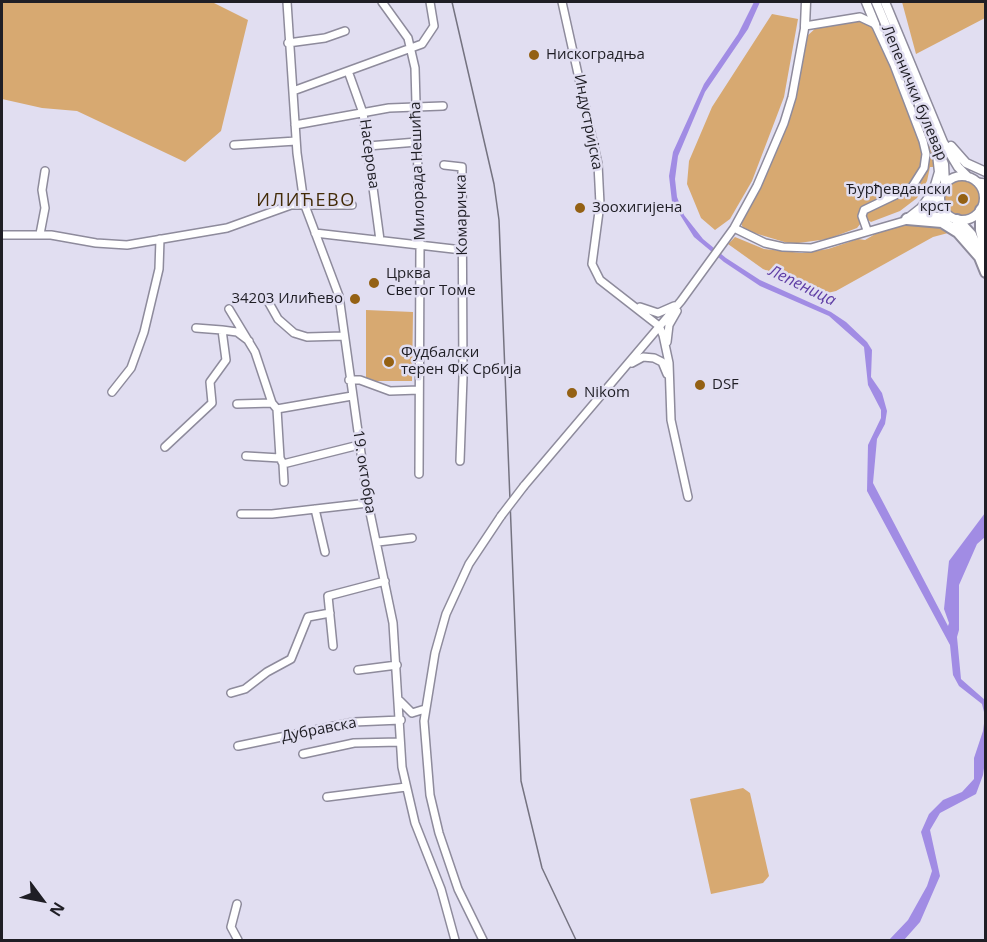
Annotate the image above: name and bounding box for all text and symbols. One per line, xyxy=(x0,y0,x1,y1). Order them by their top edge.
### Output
street label: Лепенички булевар xyxy=(877,22,951,164)
place label: Нискоградња xyxy=(546,46,645,64)
marker: Нискоградња xyxy=(527,48,541,62)
street label: Индустријска xyxy=(570,73,606,171)
street label: Милорада Нешића xyxy=(407,101,429,241)
street label: Насерова xyxy=(355,118,383,190)
street label: Комаричка xyxy=(452,174,472,256)
place label: Ђурђевдански крст xyxy=(846,181,951,216)
district label: ИЛИЋЕВО xyxy=(256,190,356,212)
marker: Ђурђевдански крст xyxy=(956,192,970,206)
place label: Зоохигијена xyxy=(592,199,682,217)
marker: Зоохигијена xyxy=(573,201,587,215)
water label: Лепеница xyxy=(765,261,839,311)
place label: Црква Светог Томе xyxy=(386,265,476,300)
marker: Црква Светог Томе xyxy=(367,276,381,290)
place label: 34203 Илићево xyxy=(231,290,343,308)
marker: 34203 Илићево xyxy=(348,292,362,306)
place label: Фудбалски терен ФК Србија xyxy=(401,344,522,379)
marker: Фудбалски терен ФК Србија xyxy=(382,355,396,369)
place label: DSF xyxy=(712,376,739,394)
marker: DSF xyxy=(693,378,707,392)
place label: Nikom xyxy=(584,384,630,402)
marker: Nikom xyxy=(565,386,579,400)
street label: 19. октобра xyxy=(349,429,379,515)
street label: Дубравска xyxy=(280,714,358,746)
north arrow xyxy=(12,870,72,930)
text: N xyxy=(44,898,70,921)

